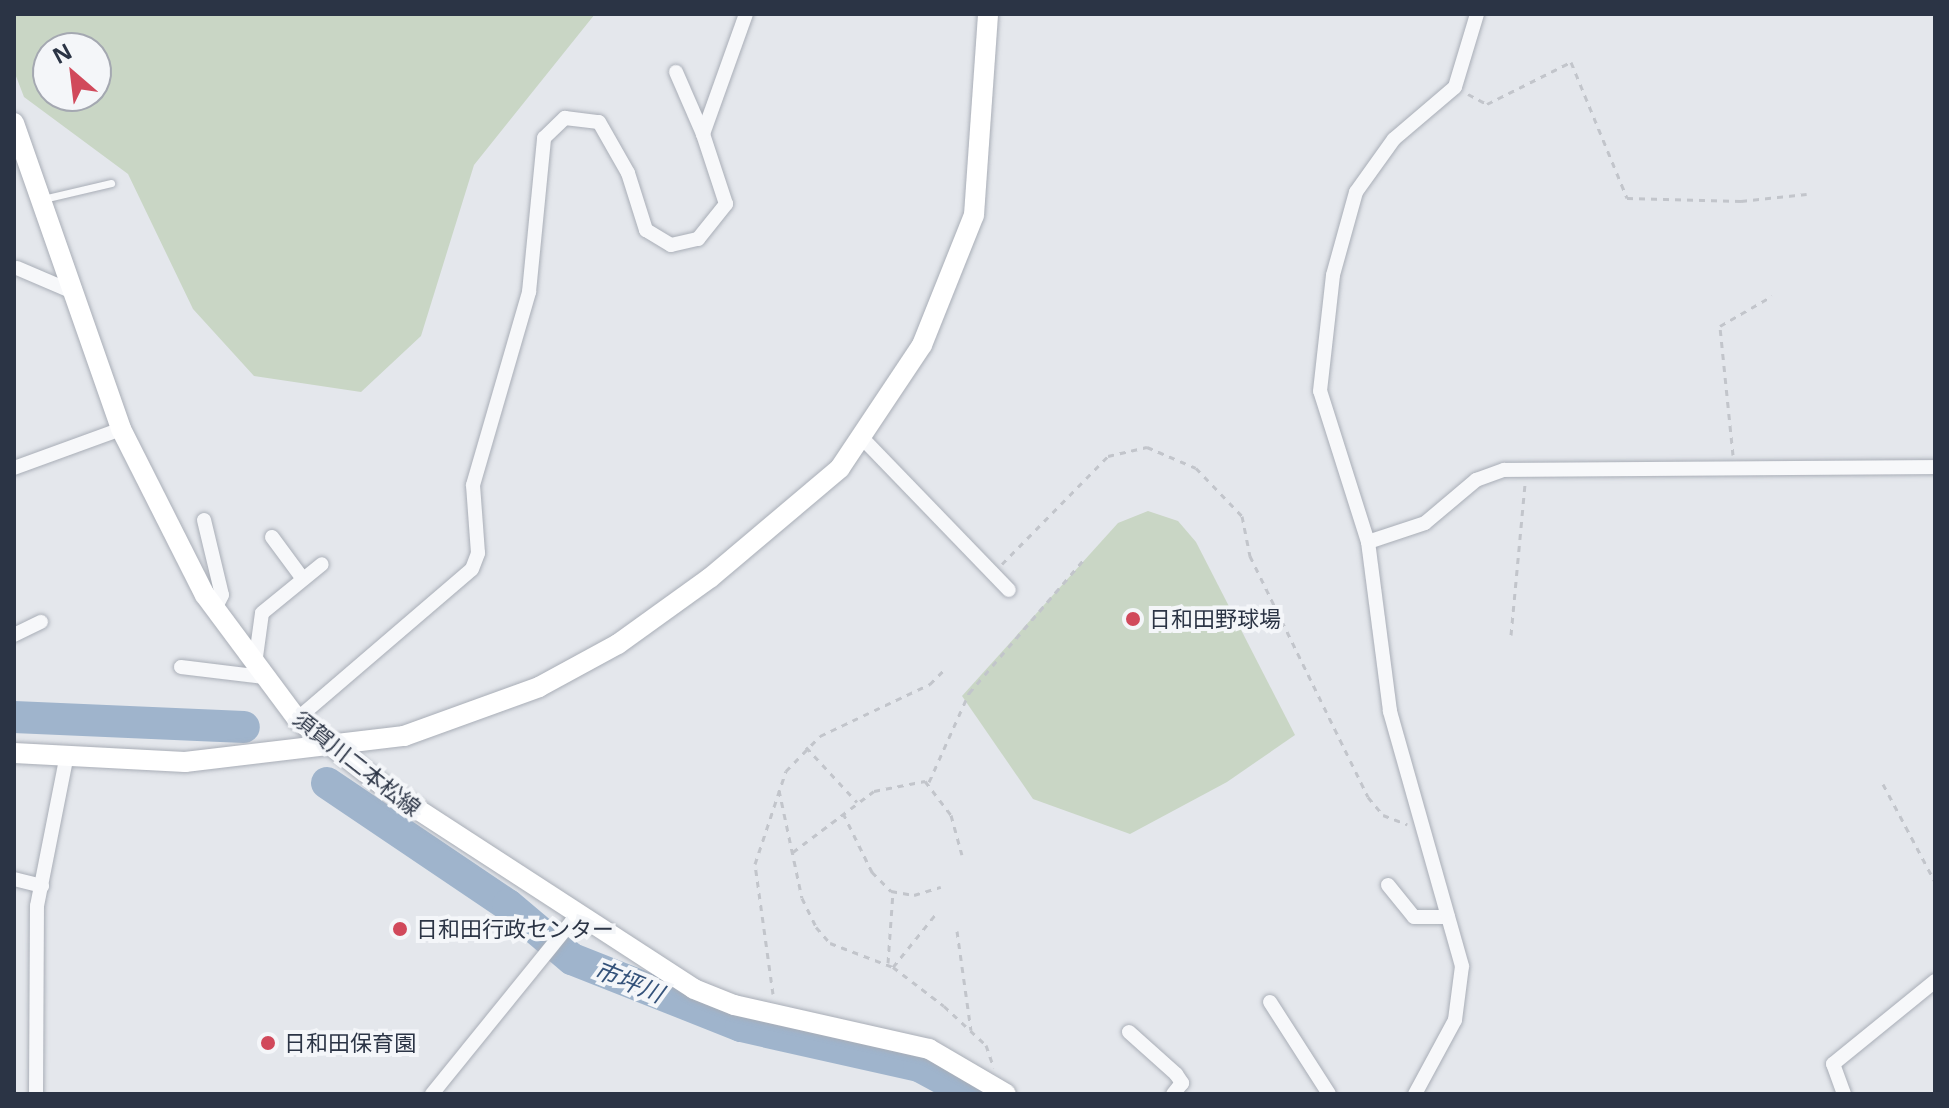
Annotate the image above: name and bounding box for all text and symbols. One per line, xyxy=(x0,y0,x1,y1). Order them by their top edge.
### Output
north arrow xyxy=(32,32,112,112)
text: N xyxy=(47,35,77,70)
place label: 日和田野球場 xyxy=(1149,606,1281,632)
marker: 日和田野球場 xyxy=(1124,610,1142,628)
street label: 須賀川二本松線 xyxy=(288,705,426,821)
place label: 日和田行政センター xyxy=(416,916,614,942)
marker: 日和田行政センター xyxy=(391,920,409,938)
water label: 市坪川 xyxy=(590,954,668,1008)
place label: 日和田保育園 xyxy=(284,1030,416,1056)
marker: 日和田保育園 xyxy=(259,1034,277,1052)

